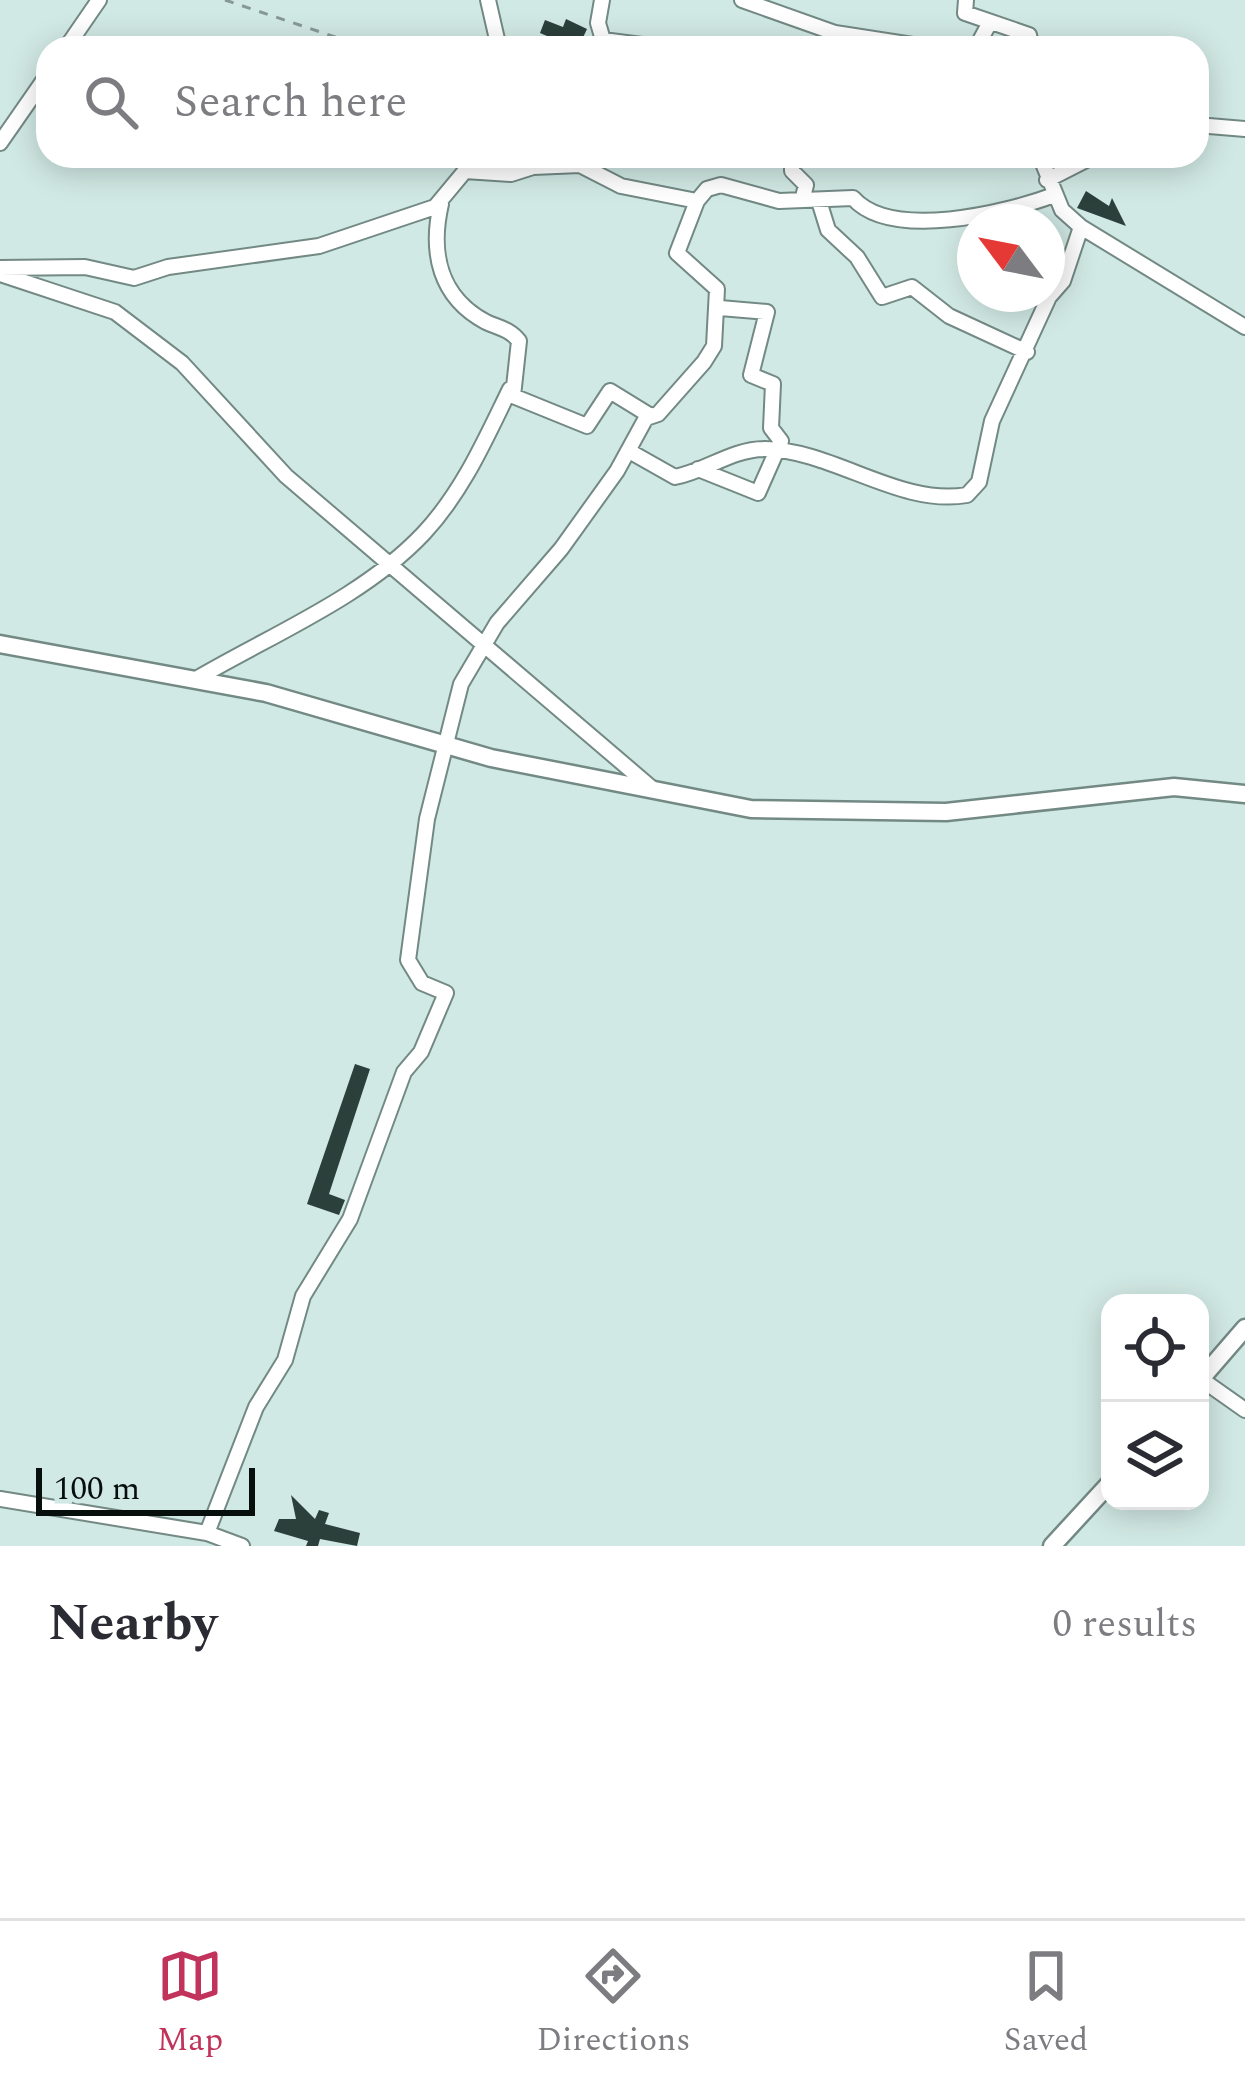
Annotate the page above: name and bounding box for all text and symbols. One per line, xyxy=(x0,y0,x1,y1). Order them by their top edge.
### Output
search box xyxy=(36,36,1209,168)
text: Search here xyxy=(174,68,407,137)
icon: search xyxy=(78,69,144,135)
north arrow xyxy=(957,204,1065,312)
map controls xyxy=(1101,1294,1209,1510)
button: locate xyxy=(1101,1294,1209,1402)
button: layers xyxy=(1101,1402,1209,1510)
scale bar xyxy=(36,1462,255,1515)
text: 100 m xyxy=(54,1464,140,1514)
text: Nearby xyxy=(48,1585,217,1663)
text: 0 results xyxy=(1053,1595,1197,1654)
tab: Map xyxy=(157,1943,223,2065)
tab: Directions xyxy=(536,1943,690,2065)
tab: Saved xyxy=(1004,1943,1088,2065)

